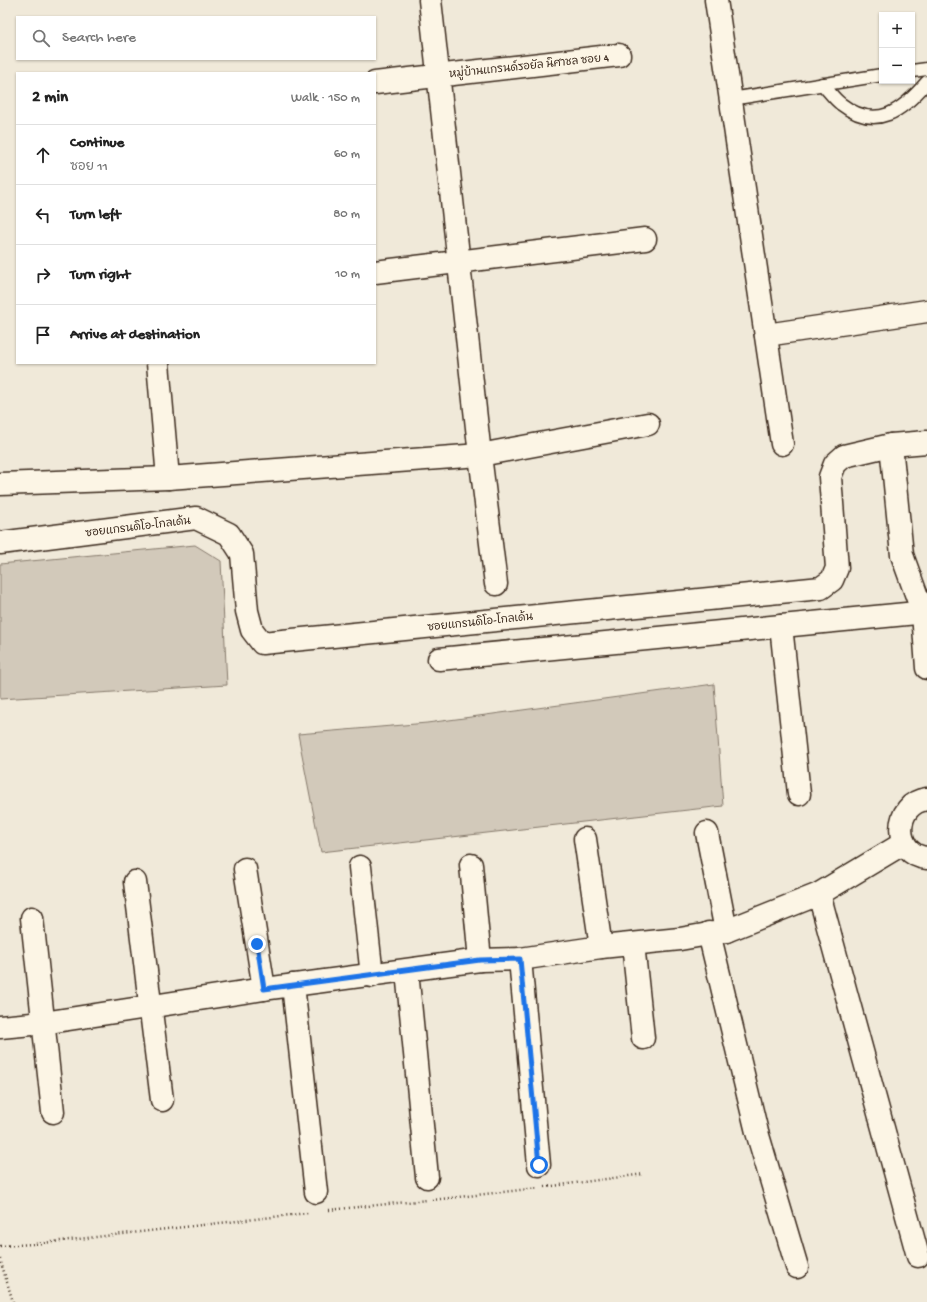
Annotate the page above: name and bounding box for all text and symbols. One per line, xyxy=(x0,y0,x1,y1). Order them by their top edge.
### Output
map controls xyxy=(879,12,915,84)
button: + xyxy=(879,12,915,48)
search box xyxy=(16,16,376,60)
icon: search xyxy=(30,27,52,49)
text: Search here xyxy=(62,29,136,47)
button: − xyxy=(879,48,915,84)
street label: หมู่บ้านแกรนด์รอยัล นิศาชล ซอย 4 xyxy=(448,49,611,82)
text: 2 min xyxy=(32,88,68,108)
text: Walk · 150 m xyxy=(291,91,360,106)
text: Continue xyxy=(70,134,124,152)
icon: ahead xyxy=(32,144,54,166)
text: 60 m xyxy=(334,147,360,162)
text: ซอย 11 xyxy=(70,160,108,175)
icon: left xyxy=(32,204,54,226)
text: Turn left xyxy=(70,206,121,224)
text: 80 m xyxy=(333,207,360,222)
icon: right xyxy=(32,264,54,286)
text: Turn right xyxy=(70,266,130,284)
text: 10 m xyxy=(335,267,360,282)
icon: arrive xyxy=(32,324,54,346)
text: Arrive at destination xyxy=(70,326,200,344)
street label: ซอยแกรนดิโอ-โกลเด้น xyxy=(84,512,192,540)
street label: ซอยแกรนดิโอ-โกลเด้น xyxy=(426,607,534,635)
route end xyxy=(248,935,266,953)
route start xyxy=(530,1156,548,1174)

